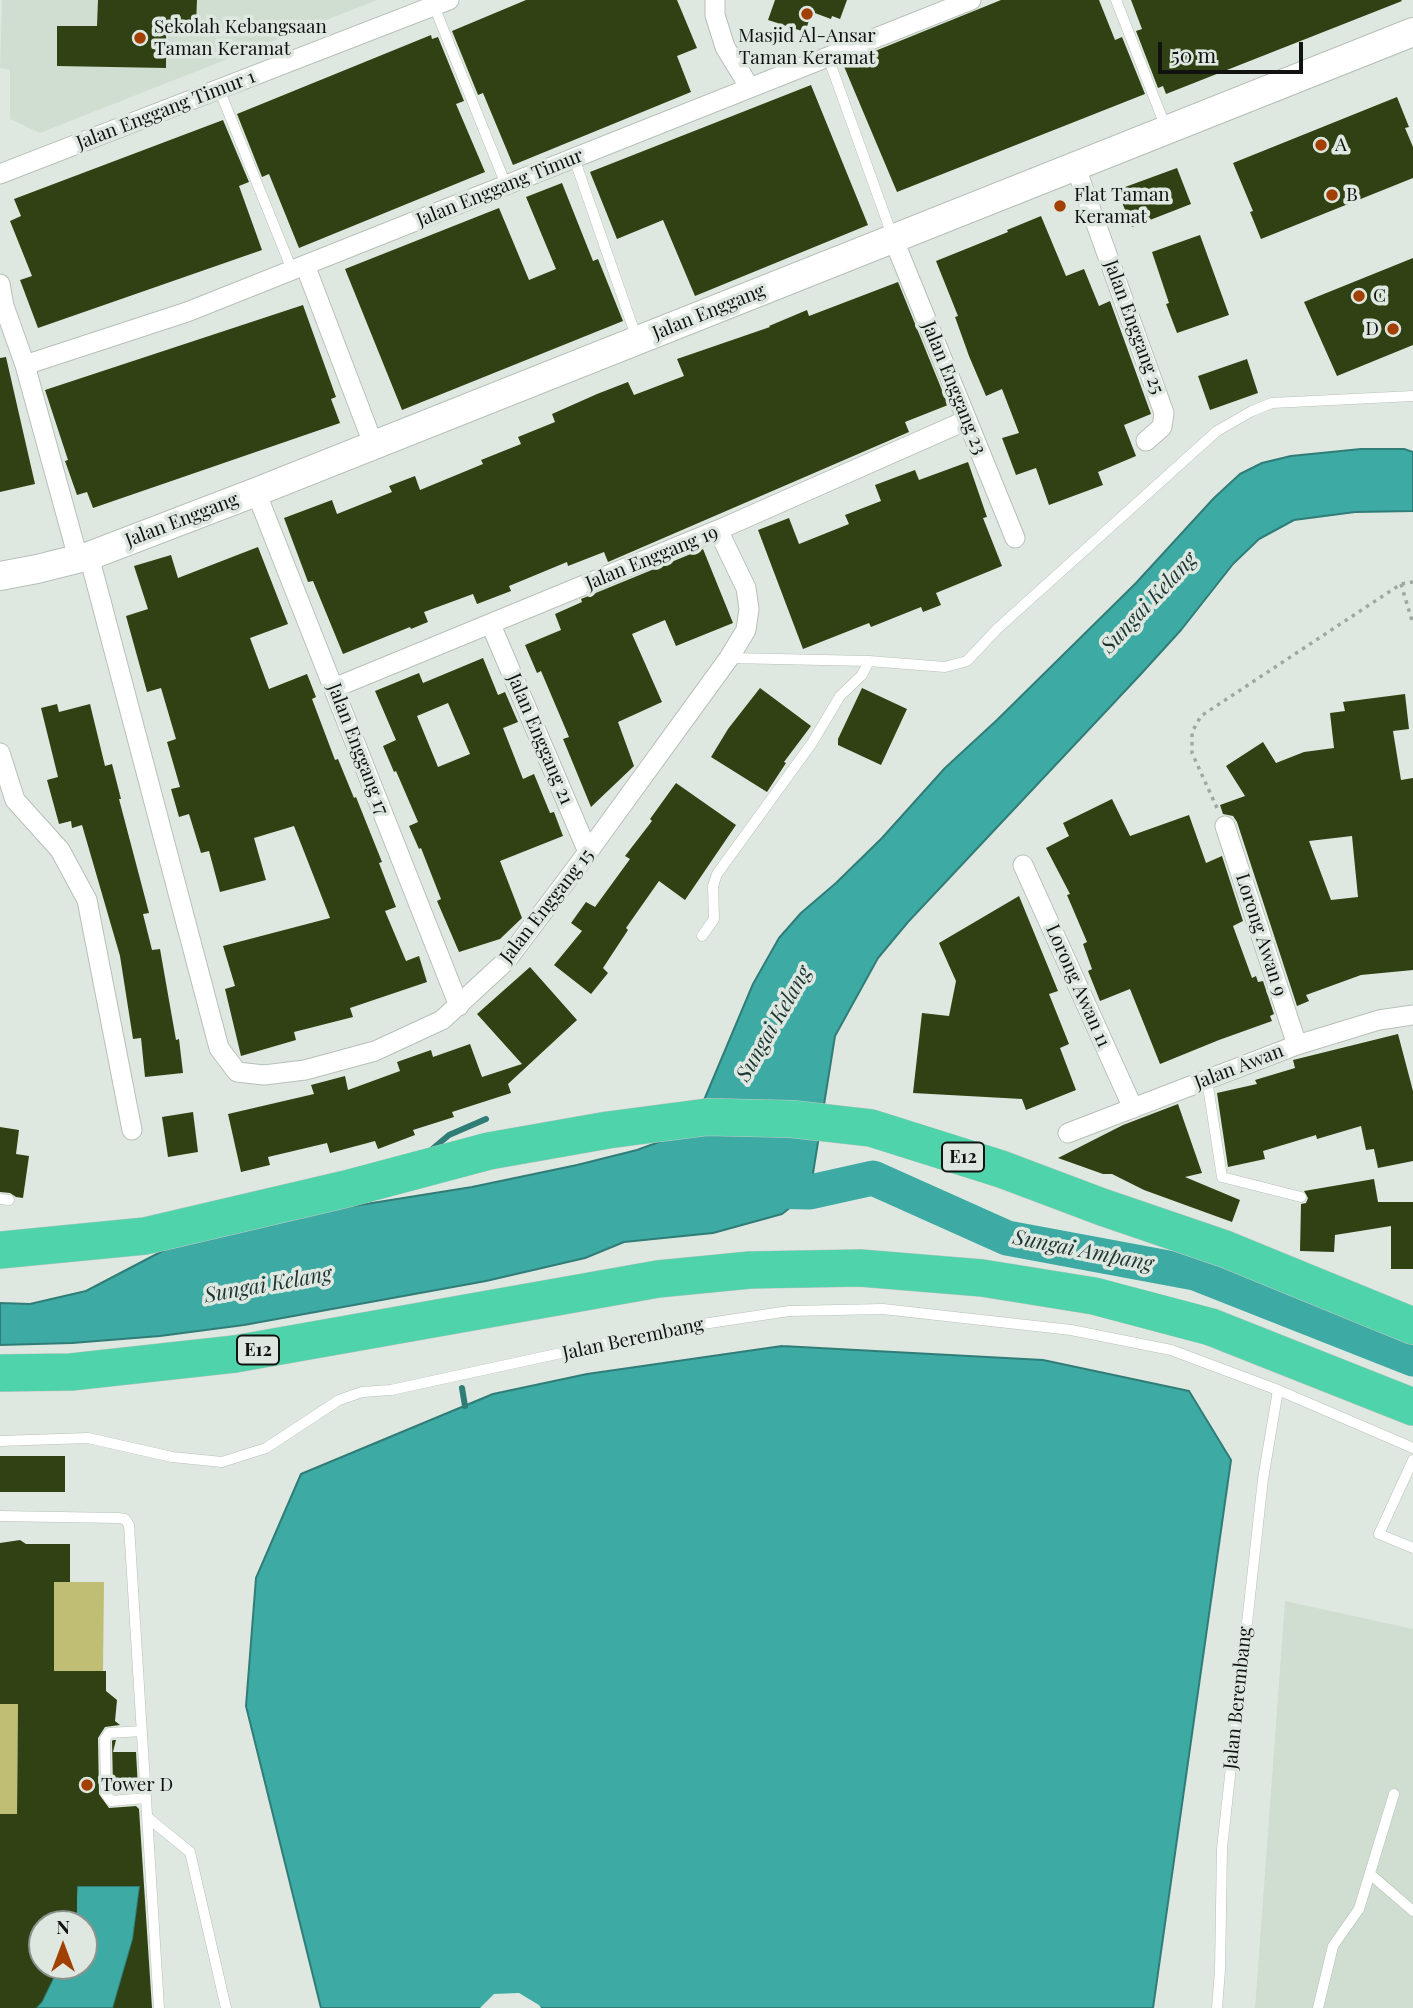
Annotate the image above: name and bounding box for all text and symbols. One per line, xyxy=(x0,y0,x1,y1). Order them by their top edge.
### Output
marker: Masjid Al-Ansar Taman Keramat xyxy=(799,6,815,22)
place label: Sekolah Kebangsaan Taman Keramat xyxy=(154,16,327,60)
place label: Masjid Al-Ansar Taman Keramat xyxy=(738,25,876,69)
scale bar xyxy=(1161,28,1306,72)
marker: Sekolah Kebangsaan Taman Keramat xyxy=(132,30,148,46)
text: 50 m xyxy=(1171,40,1216,68)
street label: Jalan Enggang Timur 1 xyxy=(73,65,259,155)
place label: A xyxy=(1335,134,1347,156)
marker: A xyxy=(1313,137,1329,153)
street label: Jalan Enggang Timur xyxy=(413,144,587,232)
place label: Flat Taman Keramat xyxy=(1074,184,1170,228)
place label: B xyxy=(1346,184,1358,206)
marker: B xyxy=(1324,187,1340,203)
marker: Flat Taman Keramat xyxy=(1052,198,1068,214)
street label: Jalan Enggang 25 xyxy=(1099,257,1169,397)
street label: Jalan Enggang xyxy=(649,279,769,345)
place label: C xyxy=(1373,285,1386,307)
marker: C xyxy=(1351,288,1367,304)
street label: Jalan Enggang 23 xyxy=(917,318,991,458)
place label: D xyxy=(1365,318,1379,340)
marker: D xyxy=(1385,321,1401,337)
street label: Jalan Enggang xyxy=(122,488,242,552)
street label: Jalan Enggang 19 xyxy=(582,521,722,595)
water label: Sungai Kelang xyxy=(1096,547,1202,659)
street label: Jalan Enggang 21 xyxy=(502,670,578,808)
street label: Jalan Enggang 17 xyxy=(322,680,394,818)
street label: Jalan Enggang 15 xyxy=(495,844,599,968)
street label: Lorong Awan 9 xyxy=(1230,871,1292,999)
street label: Lorong Awan 11 xyxy=(1041,921,1115,1051)
water label: Sungai Kelang xyxy=(731,962,817,1086)
street label: Jalan Awan xyxy=(1191,1040,1287,1094)
road number: E12 xyxy=(942,1142,984,1172)
water label: Sungai Ampang xyxy=(1011,1225,1155,1277)
water label: Sungai Kelang xyxy=(202,1261,334,1309)
street label: Jalan Berembang xyxy=(560,1313,706,1365)
road number: E12 xyxy=(237,1336,279,1364)
street label: Jalan Berembang xyxy=(1219,1625,1257,1771)
place label: Tower D xyxy=(101,1774,173,1796)
marker: Tower D xyxy=(79,1777,95,1793)
north arrow xyxy=(28,1910,98,1980)
text: N xyxy=(56,1913,70,1939)

